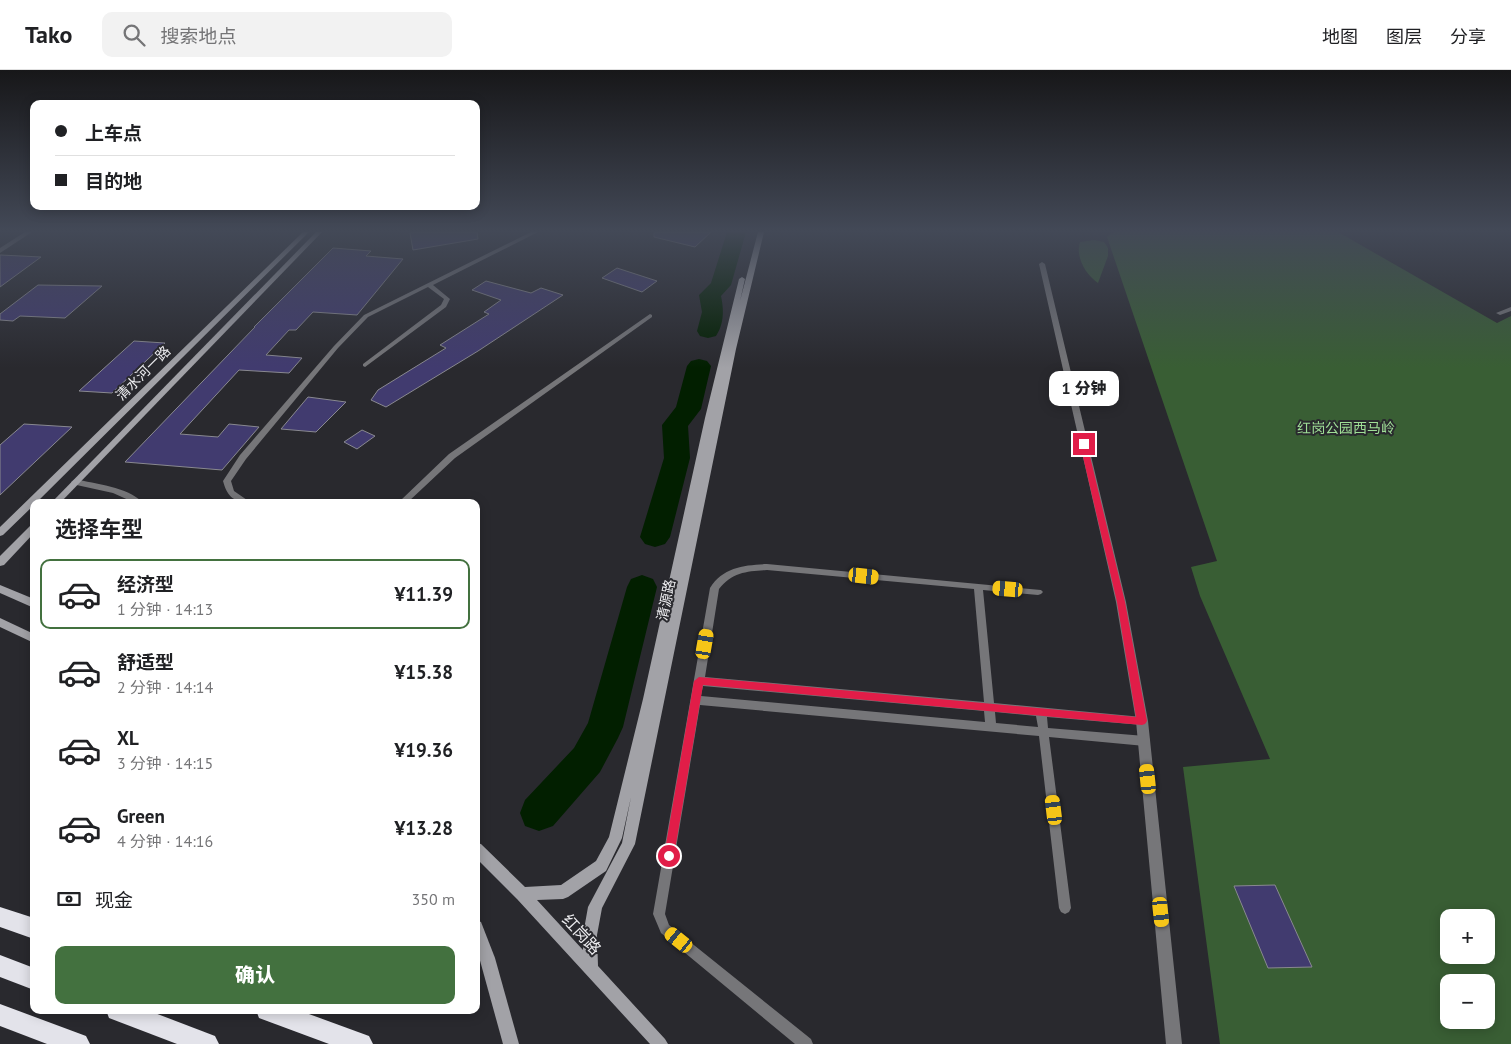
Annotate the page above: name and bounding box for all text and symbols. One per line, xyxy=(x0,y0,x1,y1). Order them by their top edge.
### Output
search box xyxy=(102,12,452,57)
text: Tako xyxy=(25,19,72,50)
icon: search xyxy=(120,21,148,49)
text: 搜索地点 xyxy=(160,24,236,48)
text: 地图 xyxy=(1322,25,1358,48)
text: 图层 xyxy=(1386,25,1422,48)
text: 分享 xyxy=(1450,25,1486,48)
text: 上车点 xyxy=(85,121,142,145)
text: 目的地 xyxy=(85,169,142,193)
street label: 清水河一路 xyxy=(112,342,174,404)
callout: 1 分钟 xyxy=(1049,372,1119,406)
text: 1 分钟 xyxy=(1061,378,1107,398)
park label: 红岗公园西马岭 xyxy=(1297,419,1395,437)
route end xyxy=(1073,433,1095,455)
text: 选择车型 xyxy=(55,515,143,543)
car xyxy=(848,567,879,585)
icon: car xyxy=(57,572,102,617)
text: 经济型 xyxy=(117,572,174,596)
street label: 清源路 xyxy=(653,578,679,622)
car xyxy=(992,580,1023,598)
text: ¥11.39 xyxy=(394,582,453,606)
text: 1 分钟 · 14:13 xyxy=(117,599,213,619)
car xyxy=(695,628,714,660)
icon: car xyxy=(57,650,102,695)
text: 舒适型 xyxy=(117,650,174,674)
text: ¥15.38 xyxy=(394,660,453,684)
text: 2 分钟 · 14:14 xyxy=(117,677,213,697)
text: XL xyxy=(117,726,139,750)
icon: car xyxy=(57,728,102,773)
text: ¥19.36 xyxy=(394,738,453,762)
text: 3 分钟 · 14:15 xyxy=(117,753,213,773)
car xyxy=(1138,763,1157,795)
car xyxy=(1044,794,1063,826)
text: Green xyxy=(117,804,165,828)
icon: car xyxy=(57,806,102,851)
text: ¥13.28 xyxy=(394,816,453,840)
text: 4 分钟 · 14:16 xyxy=(117,831,213,851)
route start xyxy=(658,845,680,867)
icon: cash xyxy=(55,885,83,913)
text: 现金 xyxy=(95,888,133,912)
text: 350 m xyxy=(412,889,455,909)
car xyxy=(1151,896,1170,928)
map controls xyxy=(1440,909,1495,1029)
button: + xyxy=(1440,909,1495,964)
street label: 红岗路 xyxy=(558,910,606,958)
car xyxy=(662,925,695,955)
button: 确认 xyxy=(55,946,455,1004)
button: − xyxy=(1440,974,1495,1029)

